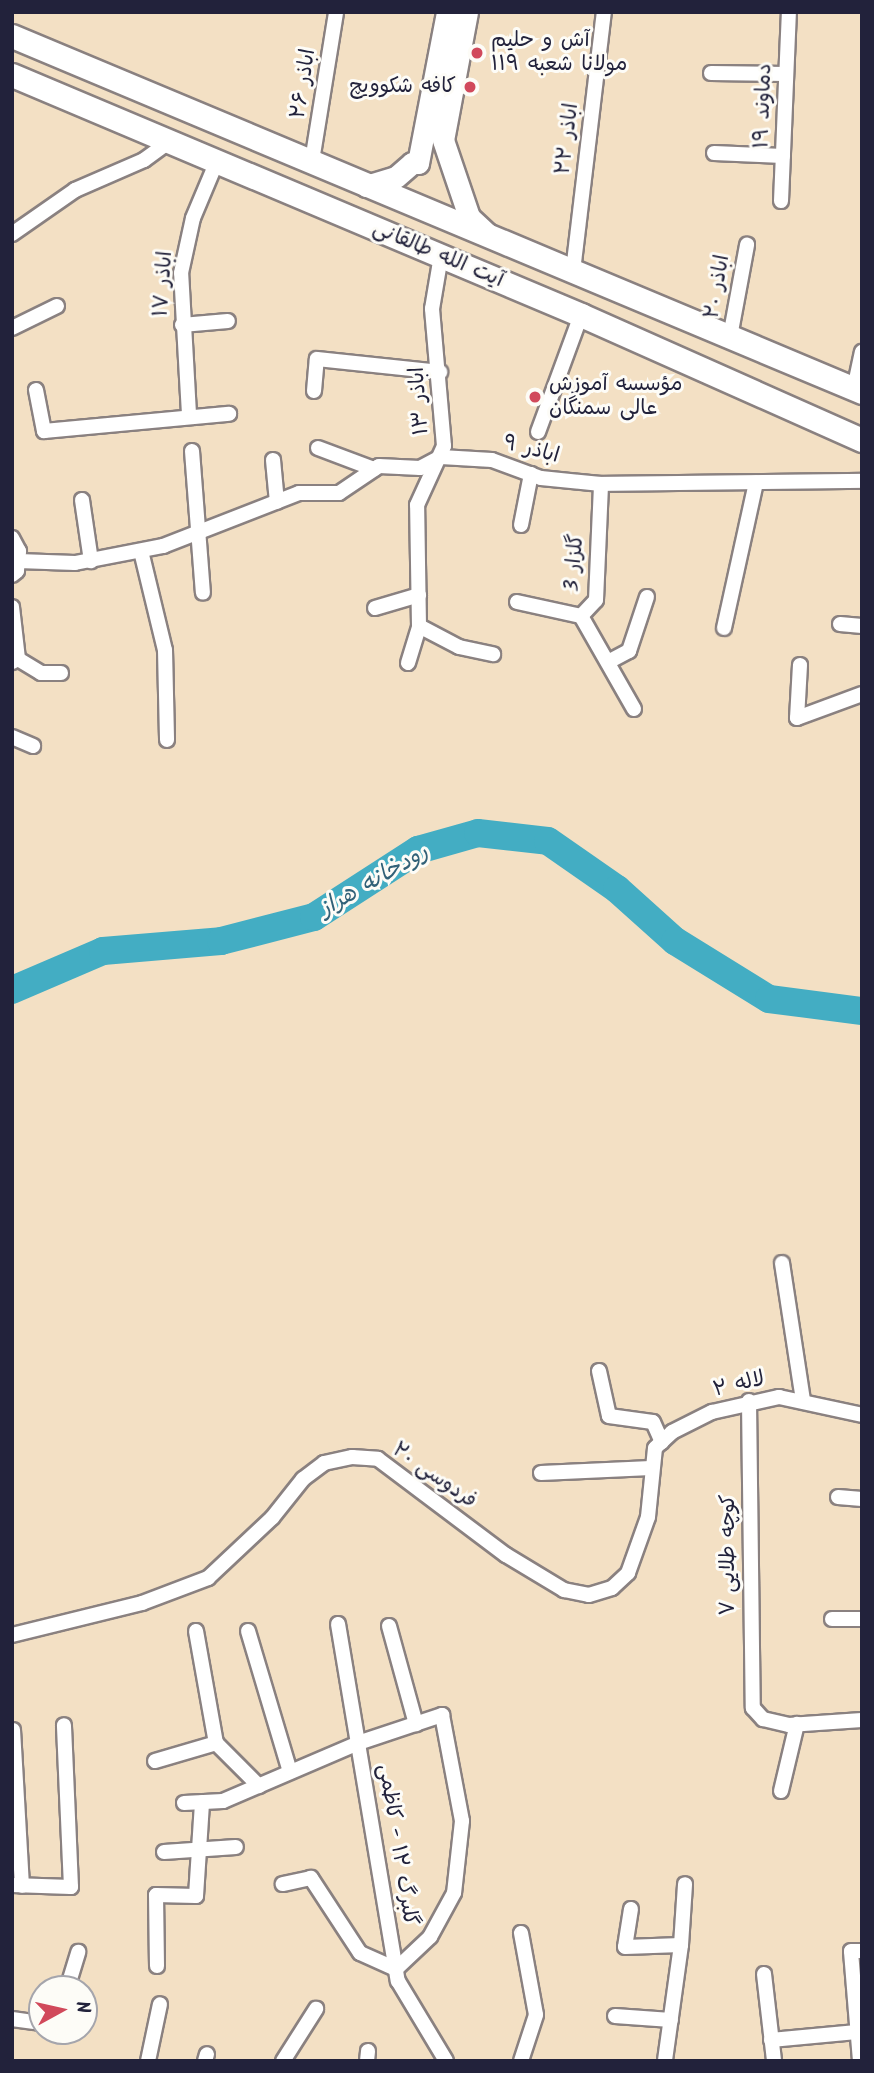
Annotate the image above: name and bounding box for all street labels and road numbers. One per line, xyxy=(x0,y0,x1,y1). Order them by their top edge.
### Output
street label: اباذر ۲۶ xyxy=(286,47,322,121)
street label: دماوند ۱۹ xyxy=(750,63,778,149)
street label: اباذر ۲۲ xyxy=(551,102,585,176)
street label: آیت الله طالقانی xyxy=(369,216,507,294)
street label: اباذر ۱۷ xyxy=(149,250,179,318)
street label: اباذر ۲۰ xyxy=(700,253,736,321)
street label: اباذر ۱۳ xyxy=(405,366,435,436)
street label: اباذر ۹ xyxy=(500,430,562,470)
street label: گلزار 3 xyxy=(560,533,590,593)
street label: لاله ۲ xyxy=(711,1367,767,1403)
street label: فردوسی ۲۰ xyxy=(387,1438,481,1514)
street label: کوچه طلایی ۷ xyxy=(716,1494,742,1616)
street label: گلبرگ ۱۲ - کاظمی xyxy=(372,1762,422,1928)

